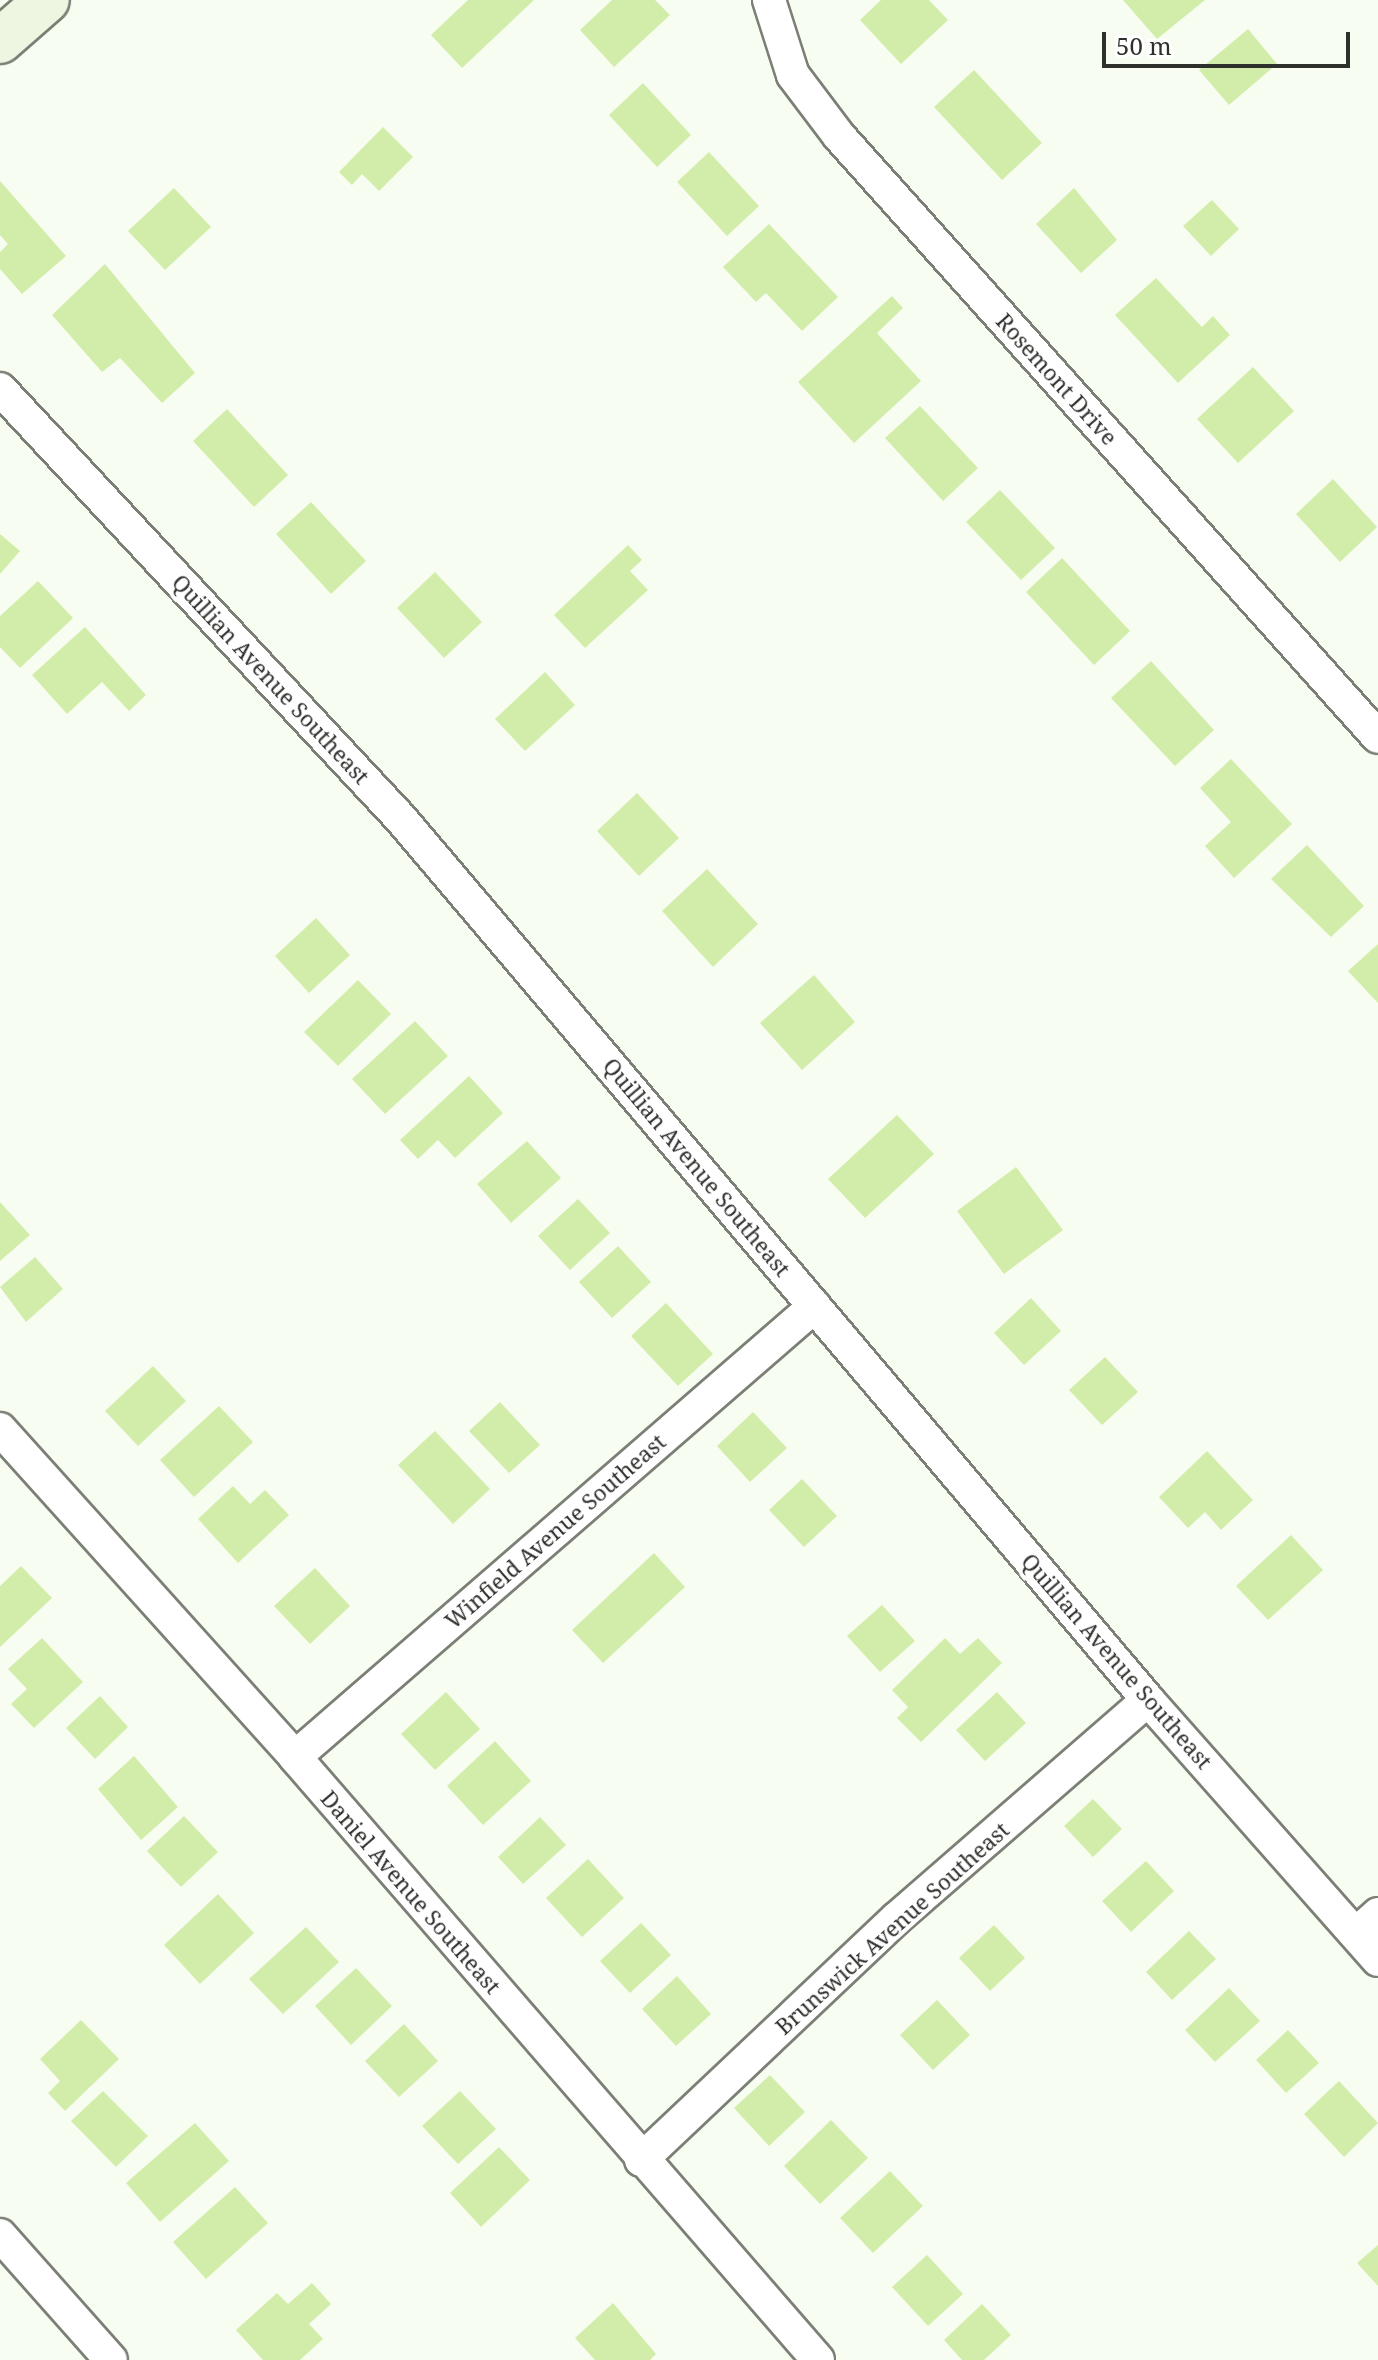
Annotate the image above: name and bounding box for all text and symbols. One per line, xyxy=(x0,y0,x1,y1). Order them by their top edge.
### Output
scale bar xyxy=(1106,16,1354,66)
text: 50 m xyxy=(1116,29,1172,62)
street label: Rosemont Drive xyxy=(991,308,1123,450)
street label: Quillian Avenue Southeast xyxy=(167,569,375,789)
street label: Quillian Avenue Southeast xyxy=(598,1052,796,1282)
street label: Winfield Avenue Southeast xyxy=(439,1428,671,1634)
street label: Quillian Avenue Southeast xyxy=(1016,1548,1218,1774)
street label: Daniel Avenue Southeast xyxy=(316,1785,506,1999)
street label: Brunswick Avenue Southeast xyxy=(770,1816,1014,2040)

